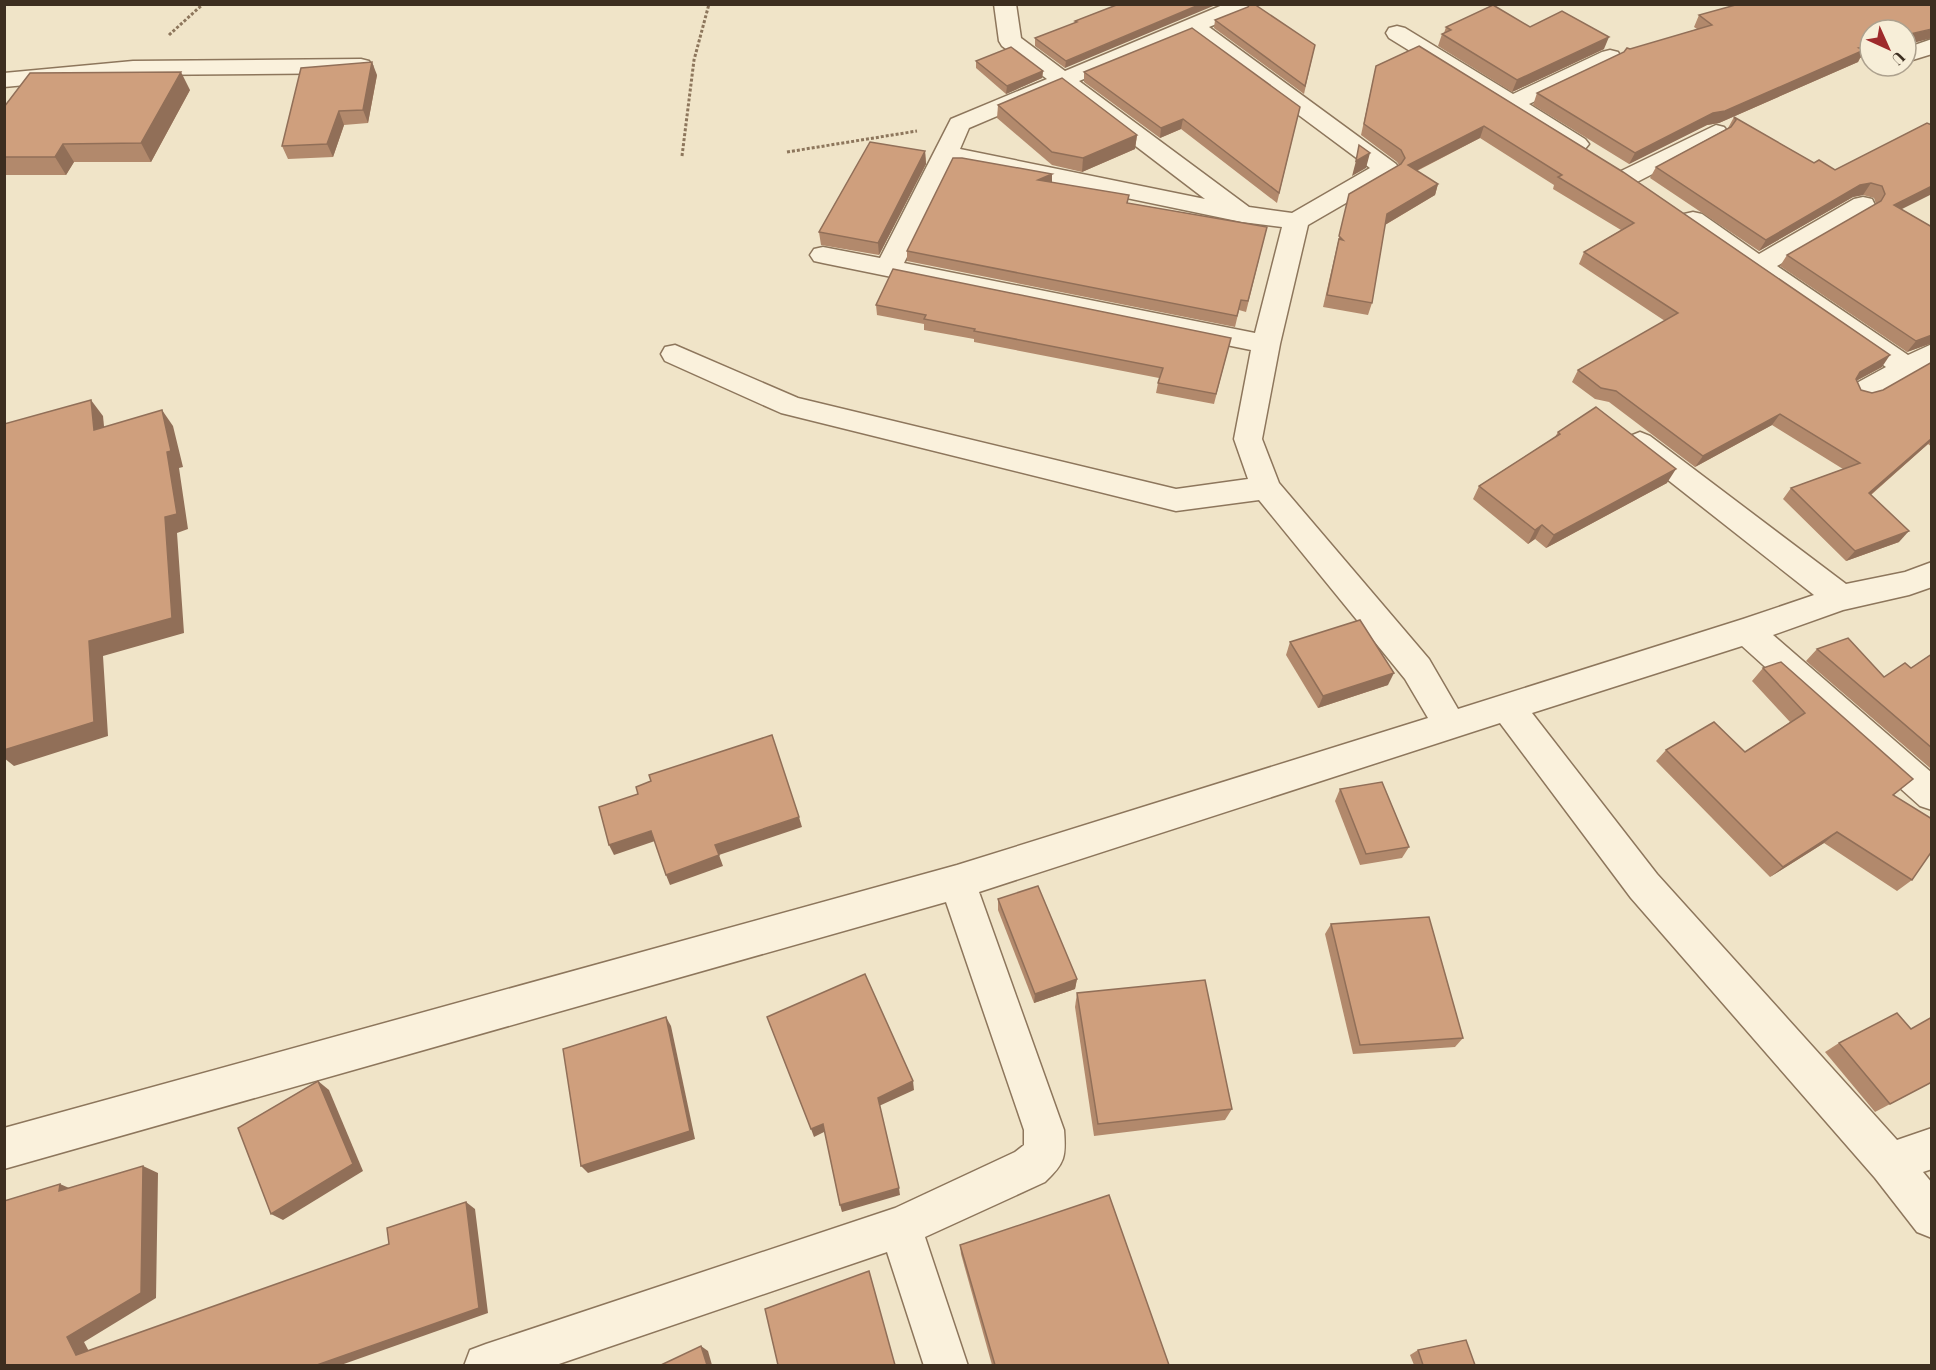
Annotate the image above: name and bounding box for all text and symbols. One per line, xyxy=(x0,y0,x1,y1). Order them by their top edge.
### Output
north arrow xyxy=(1858,18,1918,78)
text: U xyxy=(1888,48,1910,70)

